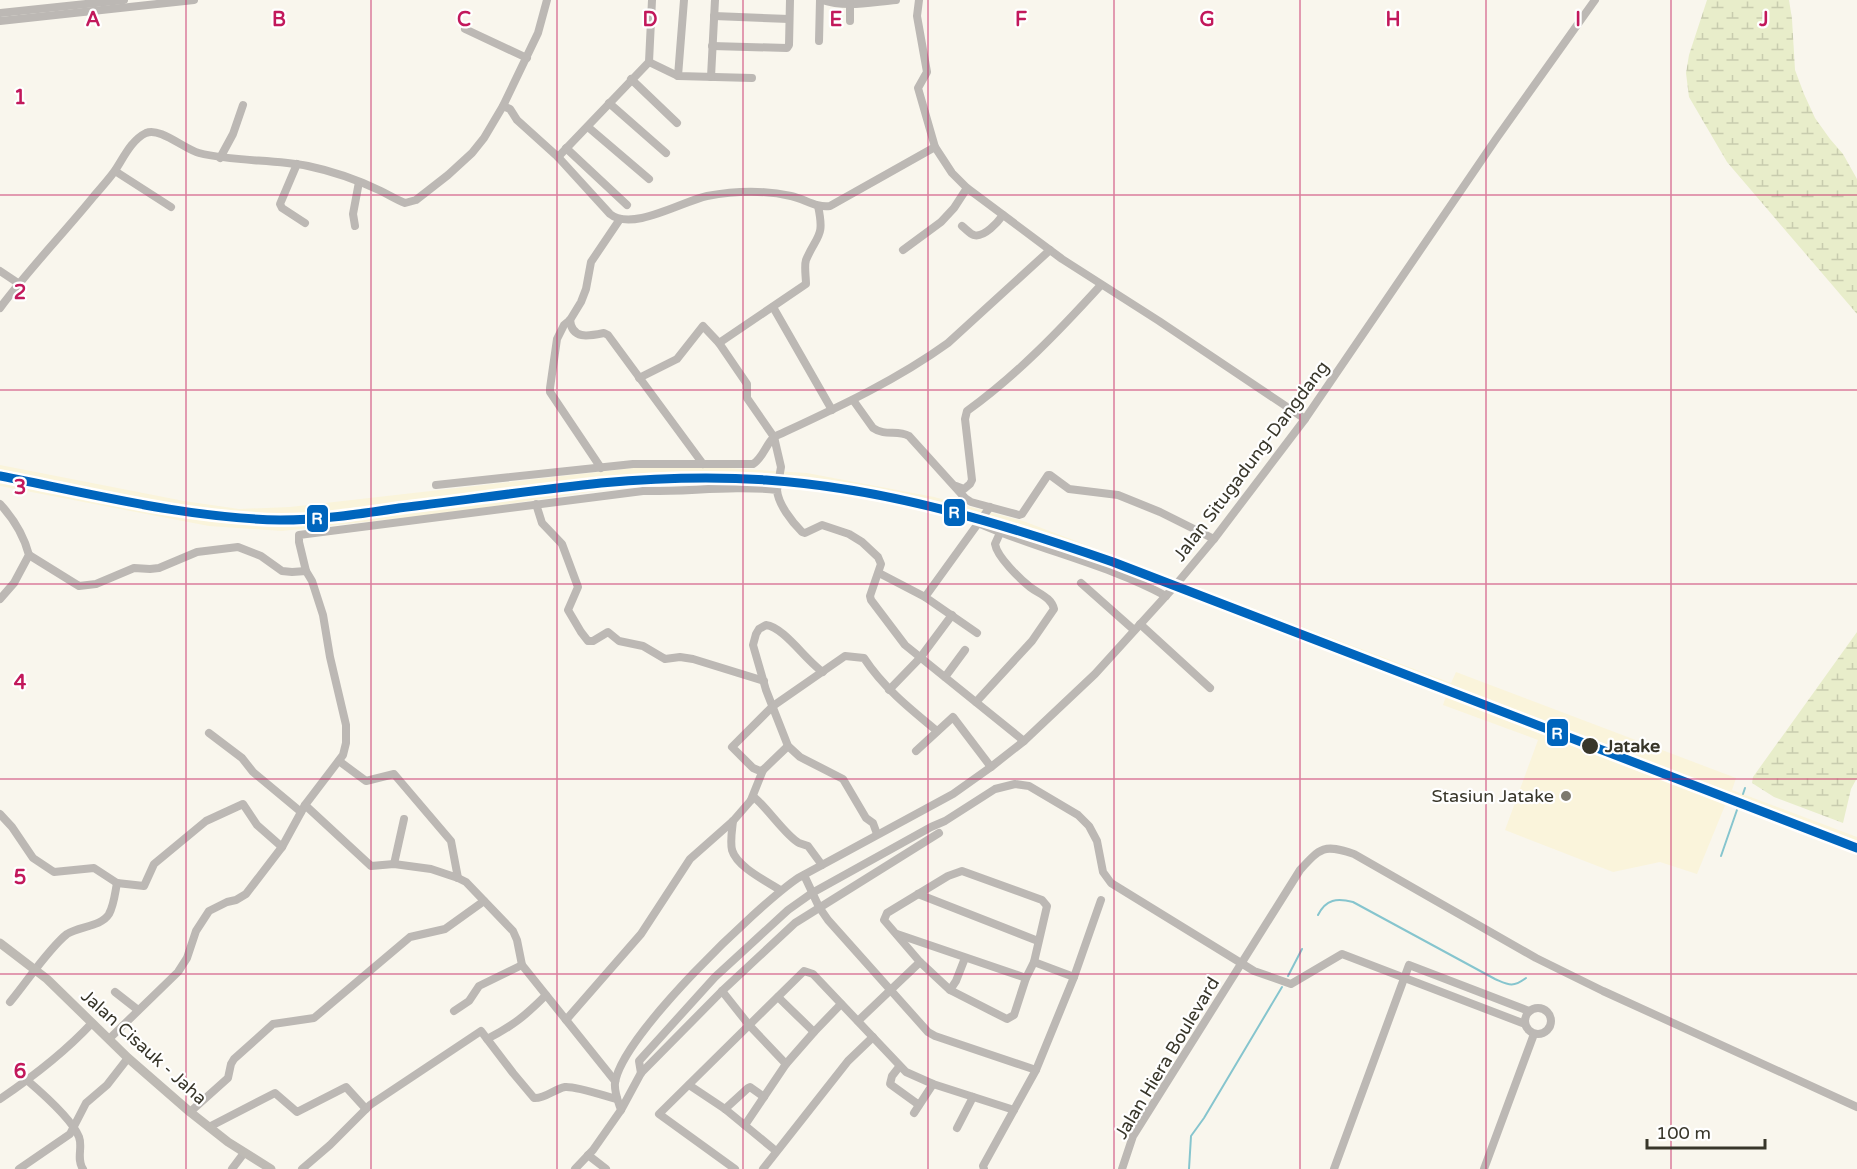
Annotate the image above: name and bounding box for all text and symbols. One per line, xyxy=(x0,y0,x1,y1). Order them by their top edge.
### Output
text: A xyxy=(86,8,101,32)
text: B xyxy=(272,8,286,32)
text: C xyxy=(457,8,471,32)
text: D xyxy=(642,8,658,32)
text: E xyxy=(830,8,843,32)
text: F xyxy=(1015,8,1027,32)
text: G xyxy=(1199,8,1215,32)
text: H xyxy=(1385,8,1401,32)
text: I xyxy=(1575,8,1581,32)
text: J xyxy=(1758,8,1769,32)
text: 1 xyxy=(14,86,26,110)
text: 2 xyxy=(14,281,26,305)
street label: Jalan Situgadung-Dangdang xyxy=(1168,357,1334,565)
text: 3 xyxy=(14,476,26,500)
line badge: R xyxy=(943,498,966,527)
text: R xyxy=(948,503,960,523)
line badge: R xyxy=(306,504,329,533)
text: R xyxy=(311,509,323,529)
text: 4 xyxy=(14,671,27,695)
line badge: R xyxy=(1546,718,1569,747)
text: R xyxy=(1551,724,1563,744)
place label: Jatake xyxy=(1604,735,1660,757)
marker: Jatake xyxy=(1580,736,1600,756)
place label: Stasiun Jatake xyxy=(1431,785,1554,807)
marker: Stasiun Jatake xyxy=(1559,789,1573,803)
text: 5 xyxy=(14,866,26,890)
street label: Jalan Hiera Boulevard xyxy=(1110,973,1224,1143)
street label: Jalan Cisauk - Jaha xyxy=(77,985,211,1109)
text: 6 xyxy=(14,1060,26,1084)
scale bar xyxy=(1647,1112,1766,1150)
text: 100 m xyxy=(1656,1122,1711,1144)

